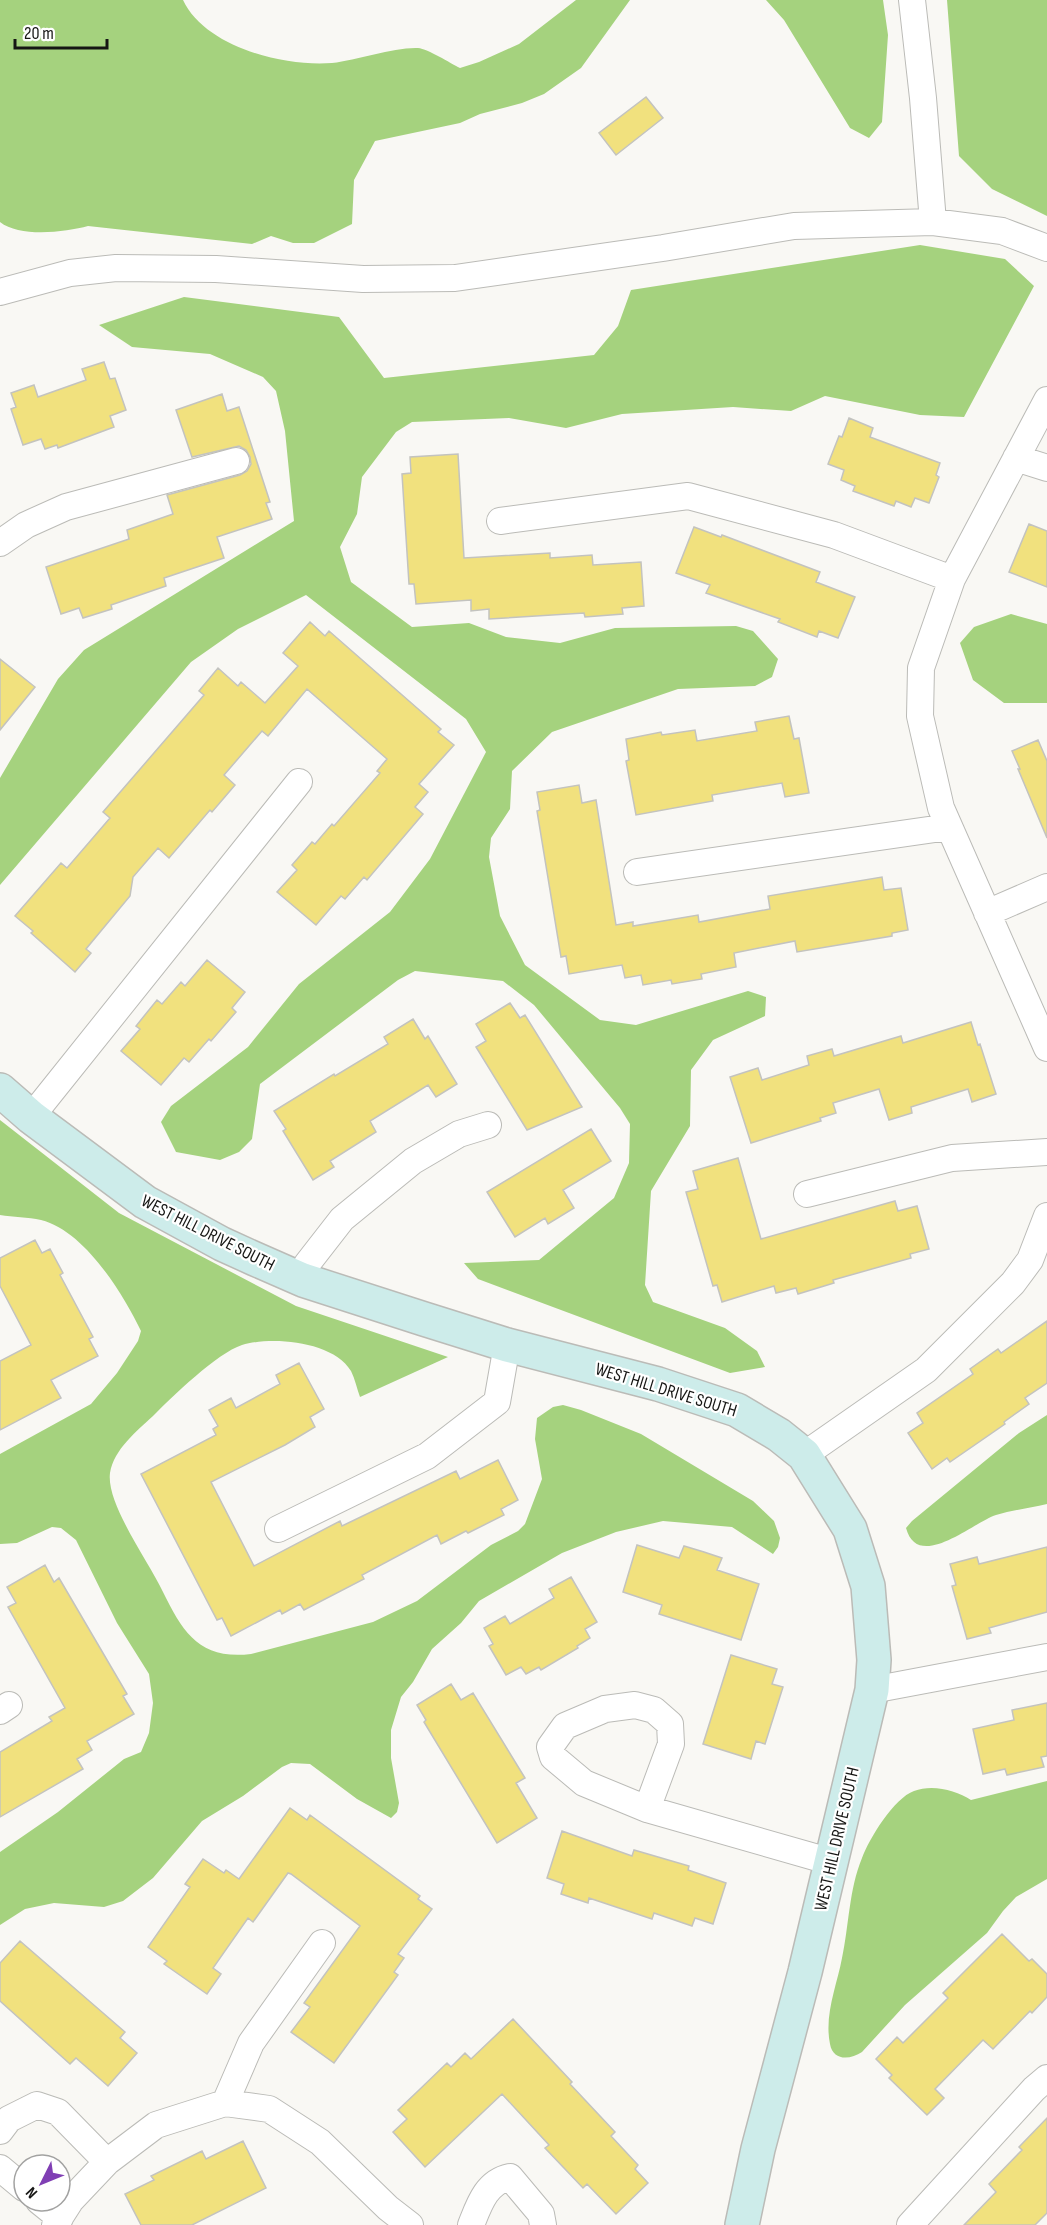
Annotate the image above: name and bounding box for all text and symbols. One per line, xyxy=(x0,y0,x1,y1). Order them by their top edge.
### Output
scale bar xyxy=(15,12,106,50)
text: 20 m xyxy=(24,23,54,44)
street label: WEST HILL DRIVE SOUTH xyxy=(138,1190,278,1276)
street label: WEST HILL DRIVE SOUTH xyxy=(593,1358,739,1422)
street label: WEST HILL DRIVE SOUTH xyxy=(810,1765,864,1913)
north arrow xyxy=(12,2153,72,2213)
text: N xyxy=(22,2183,42,2202)

